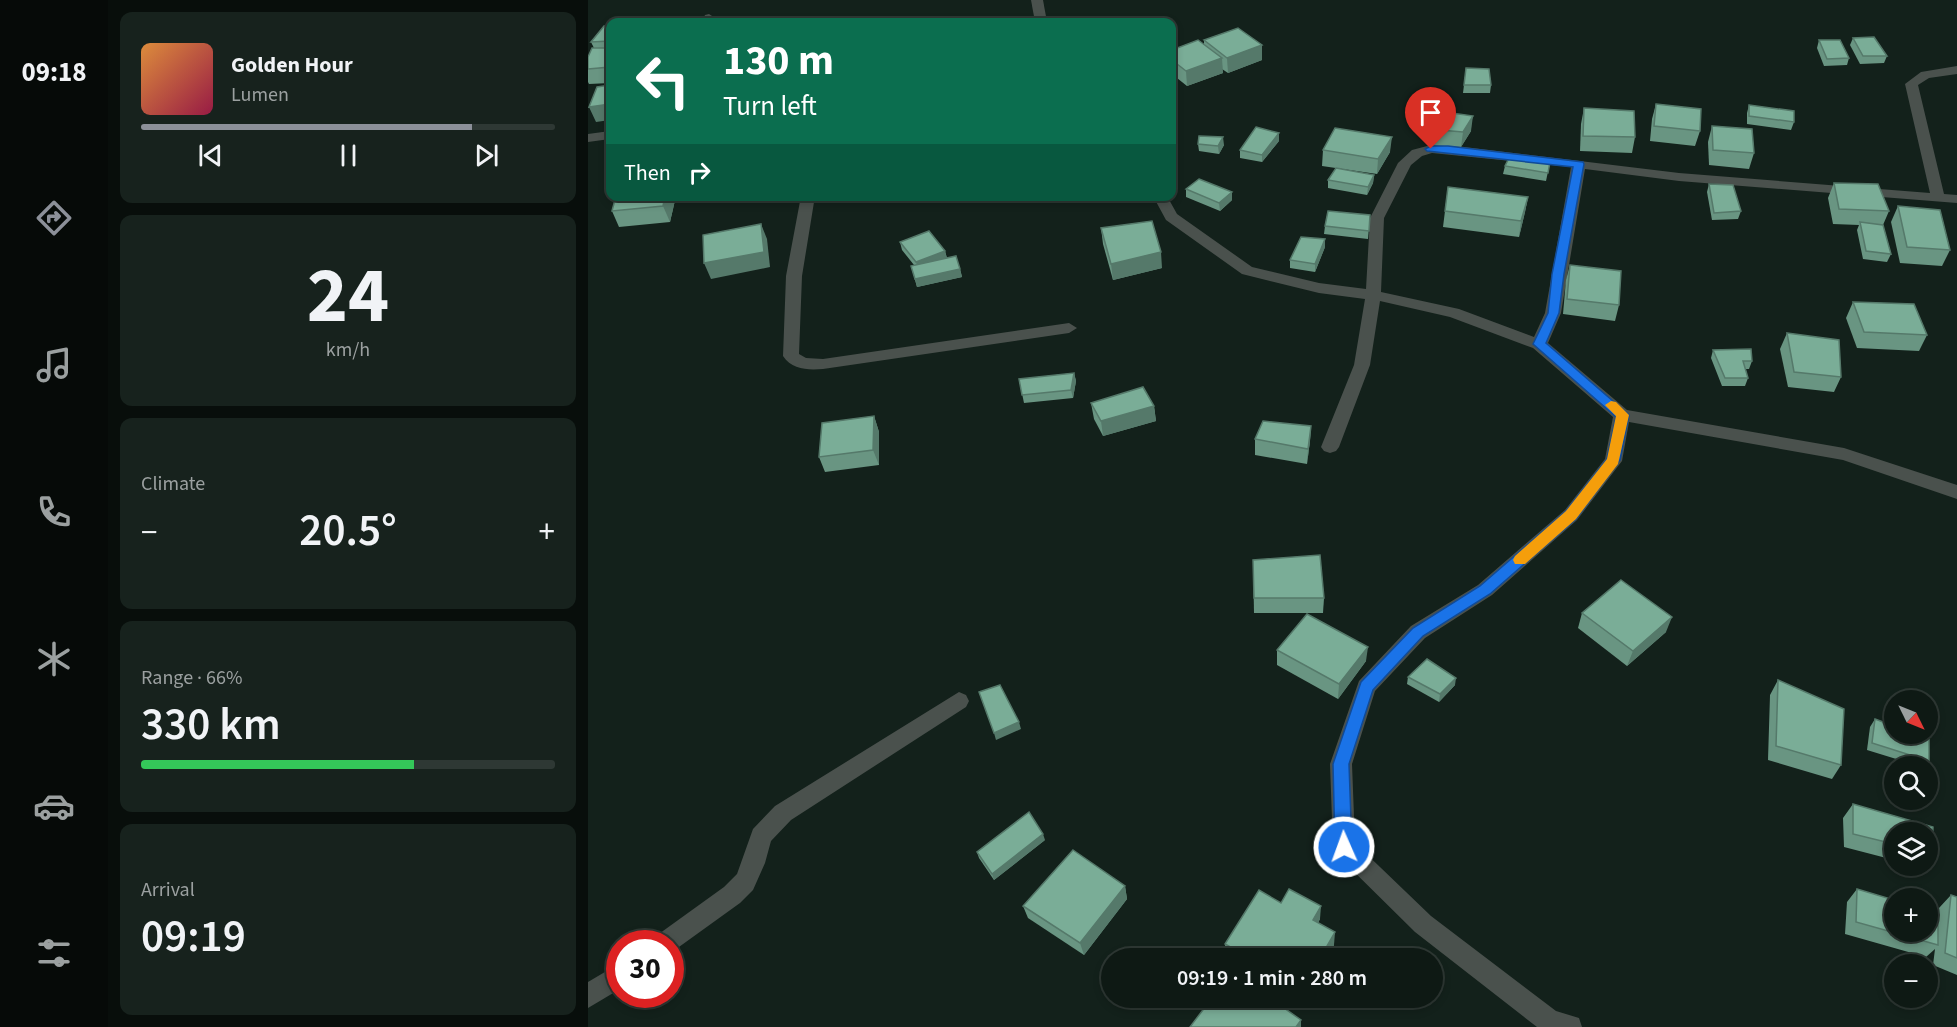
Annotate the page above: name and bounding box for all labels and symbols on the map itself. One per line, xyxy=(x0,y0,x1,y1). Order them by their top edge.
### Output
pin xyxy=(1405,87,1456,149)
north arrow xyxy=(1884,690,1938,744)
position arrow xyxy=(1312,815,1376,879)
speed limit sign: 30 xyxy=(606,930,684,1008)

